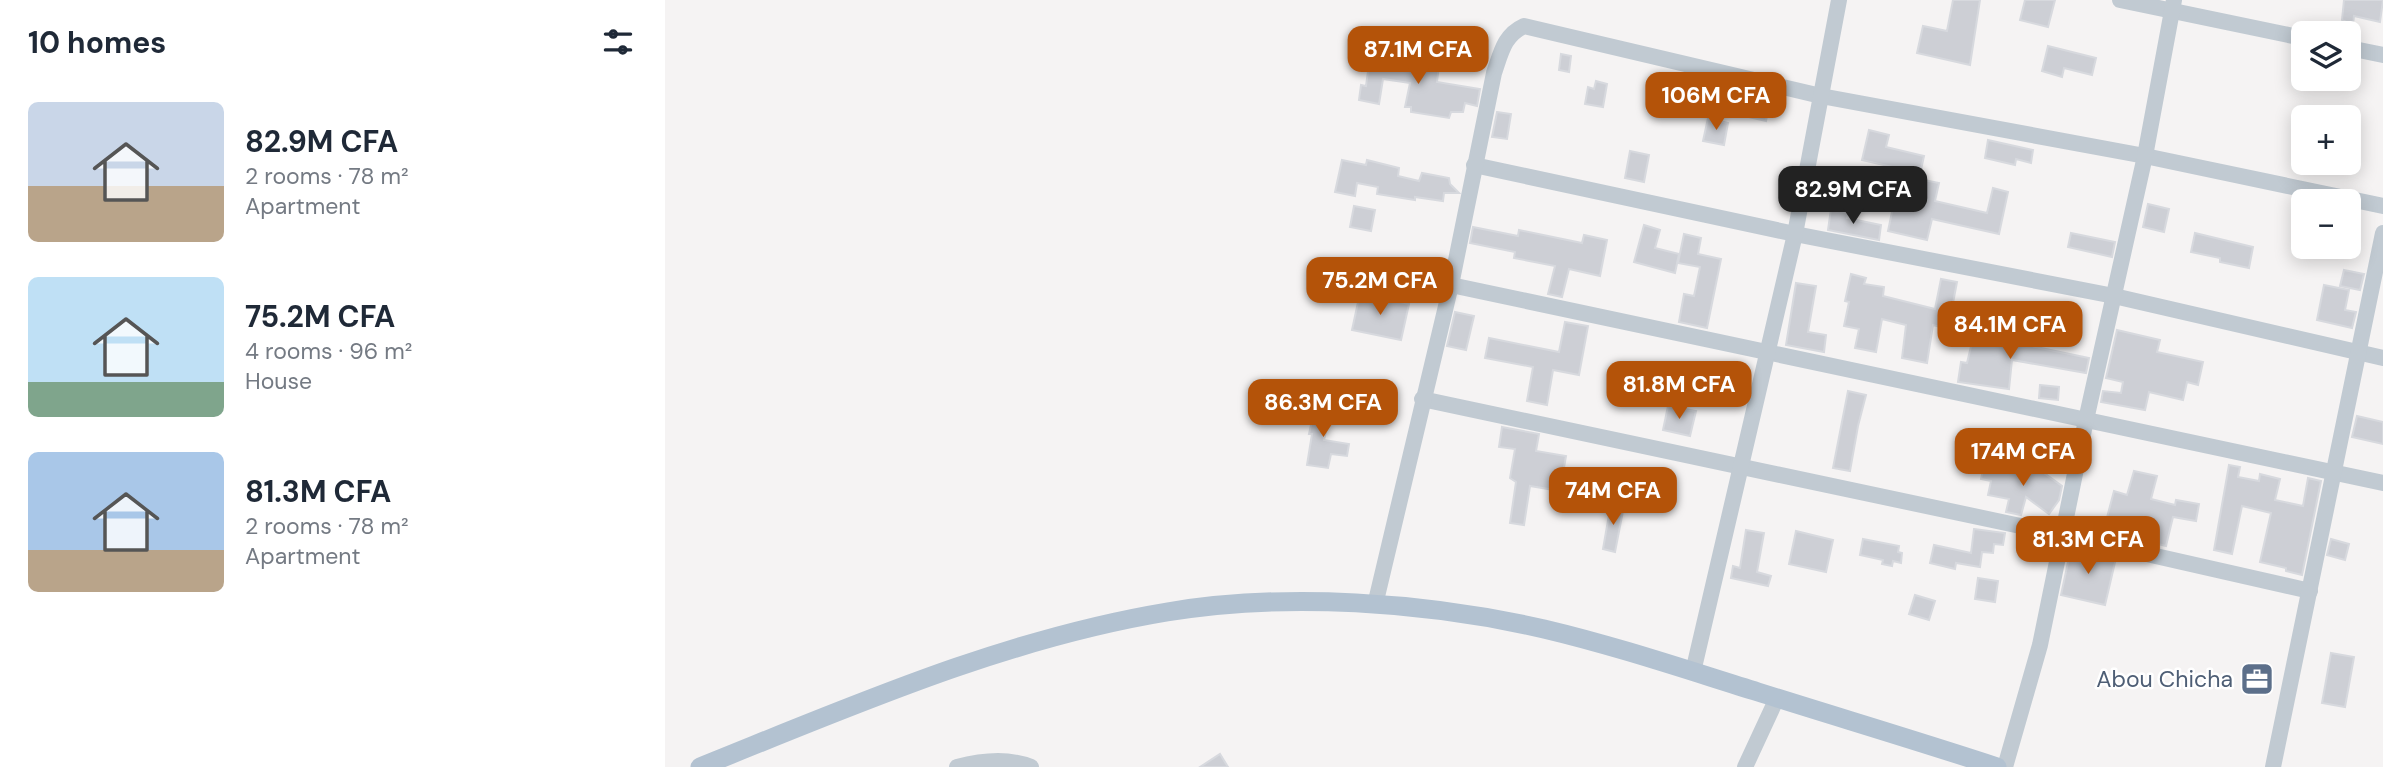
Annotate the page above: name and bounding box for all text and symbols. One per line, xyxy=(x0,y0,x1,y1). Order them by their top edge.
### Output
map controls xyxy=(2291,21,2361,259)
button: layers xyxy=(2291,21,2361,91)
text: 10 homes xyxy=(28,23,166,62)
icon: filters xyxy=(599,23,637,61)
pin: 87.1M CFA xyxy=(1338,27,1498,86)
text: 87.1M CFA xyxy=(1364,34,1472,64)
pin: 106M CFA xyxy=(1644,72,1788,132)
text: 106M CFA xyxy=(1661,80,1771,110)
button: + xyxy=(2291,105,2361,175)
text: 82.9M CFA xyxy=(245,122,398,161)
icon: home xyxy=(84,130,168,214)
text: 2 rooms · 78 m² xyxy=(245,161,409,191)
pin: 82.9M CFA xyxy=(1773,166,1933,226)
text: 82.9M CFA xyxy=(1794,174,1912,204)
button: − xyxy=(2291,189,2361,259)
text: Apartment xyxy=(245,191,360,221)
pin: 75.2M CFA xyxy=(1300,258,1460,317)
text: 75.2M CFA xyxy=(1322,265,1438,295)
text: 75.2M CFA xyxy=(245,297,395,336)
pin: 84.1M CFA xyxy=(1930,302,2090,361)
icon: home xyxy=(84,305,168,389)
text: 84.1M CFA xyxy=(1953,309,2067,339)
text: 4 rooms · 96 m² xyxy=(245,336,412,366)
pin: 81.8M CFA xyxy=(1599,362,1759,421)
text: House xyxy=(245,366,312,396)
text: 81.8M CFA xyxy=(1623,369,1735,399)
pin: 86.3M CFA xyxy=(1243,380,1403,439)
text: 86.3M CFA xyxy=(1264,387,1382,417)
pin: 174M CFA xyxy=(1951,428,2095,488)
text: 174M CFA xyxy=(1971,436,2075,466)
pin: 74M CFA xyxy=(1548,468,1678,527)
text: 81.3M CFA xyxy=(245,472,391,511)
text: 74M CFA xyxy=(1565,475,1661,505)
icon: home xyxy=(84,480,168,564)
text: 2 rooms · 78 m² xyxy=(245,511,409,541)
pin: 81.3M CFA xyxy=(2008,516,2168,576)
text: 81.3M CFA xyxy=(2032,524,2144,554)
text: Apartment xyxy=(245,541,360,571)
office icon: Abou Chicha xyxy=(2238,660,2276,698)
place label: Abou Chicha xyxy=(2096,664,2233,694)

